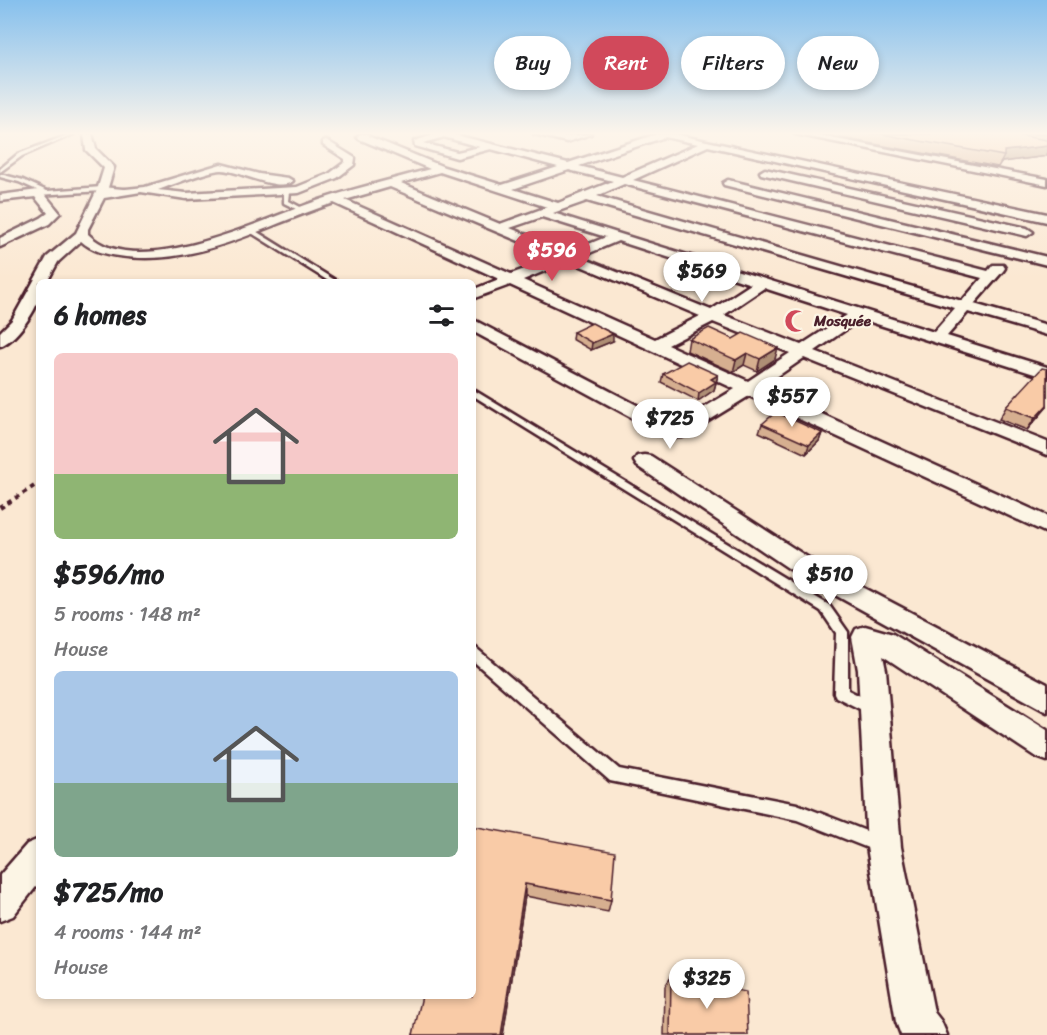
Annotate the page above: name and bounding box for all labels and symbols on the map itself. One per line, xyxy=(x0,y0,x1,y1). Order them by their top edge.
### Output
pin: $596 xyxy=(516,231,588,282)
pin: $569 xyxy=(666,252,738,303)
mosque icon: Mosquée xyxy=(783,308,809,334)
place label: Mosquée xyxy=(813,308,872,334)
pin: $557 xyxy=(756,377,828,428)
pin: $725 xyxy=(634,399,706,450)
pin: $510 xyxy=(794,555,866,606)
pin: $325 xyxy=(671,959,743,1010)

